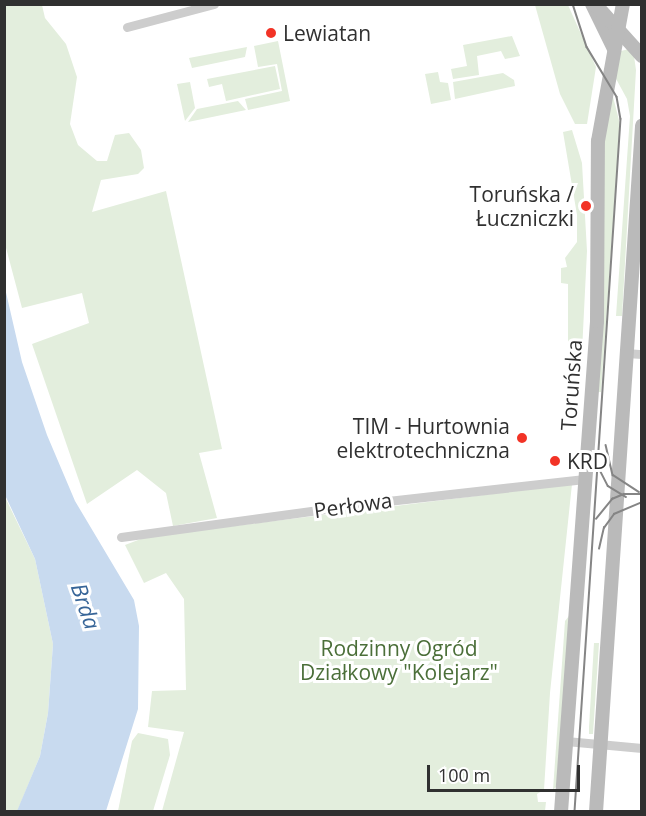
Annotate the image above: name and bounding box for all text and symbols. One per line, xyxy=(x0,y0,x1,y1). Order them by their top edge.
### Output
place label: Lewiatan xyxy=(283,20,371,46)
marker: Lewiatan xyxy=(264,26,278,40)
place label: Toruńska / Łuczniczki xyxy=(470,181,574,231)
marker: Toruńska / Łuczniczki xyxy=(579,199,593,213)
street label: Toruńska xyxy=(555,339,587,431)
place label: TIM - Hurtownia elektrotechniczna xyxy=(337,413,510,463)
marker: TIM - Hurtownia elektrotechniczna xyxy=(515,431,529,445)
place label: KRD xyxy=(567,448,608,474)
marker: KRD xyxy=(548,454,562,468)
street label: Perłowa xyxy=(312,487,394,523)
water label: Brda xyxy=(66,579,106,633)
park label: Rodzinny Ogród Działkowy "Kolejarz" xyxy=(300,635,498,685)
scale bar xyxy=(430,753,583,791)
text: 100 m xyxy=(438,763,490,787)

